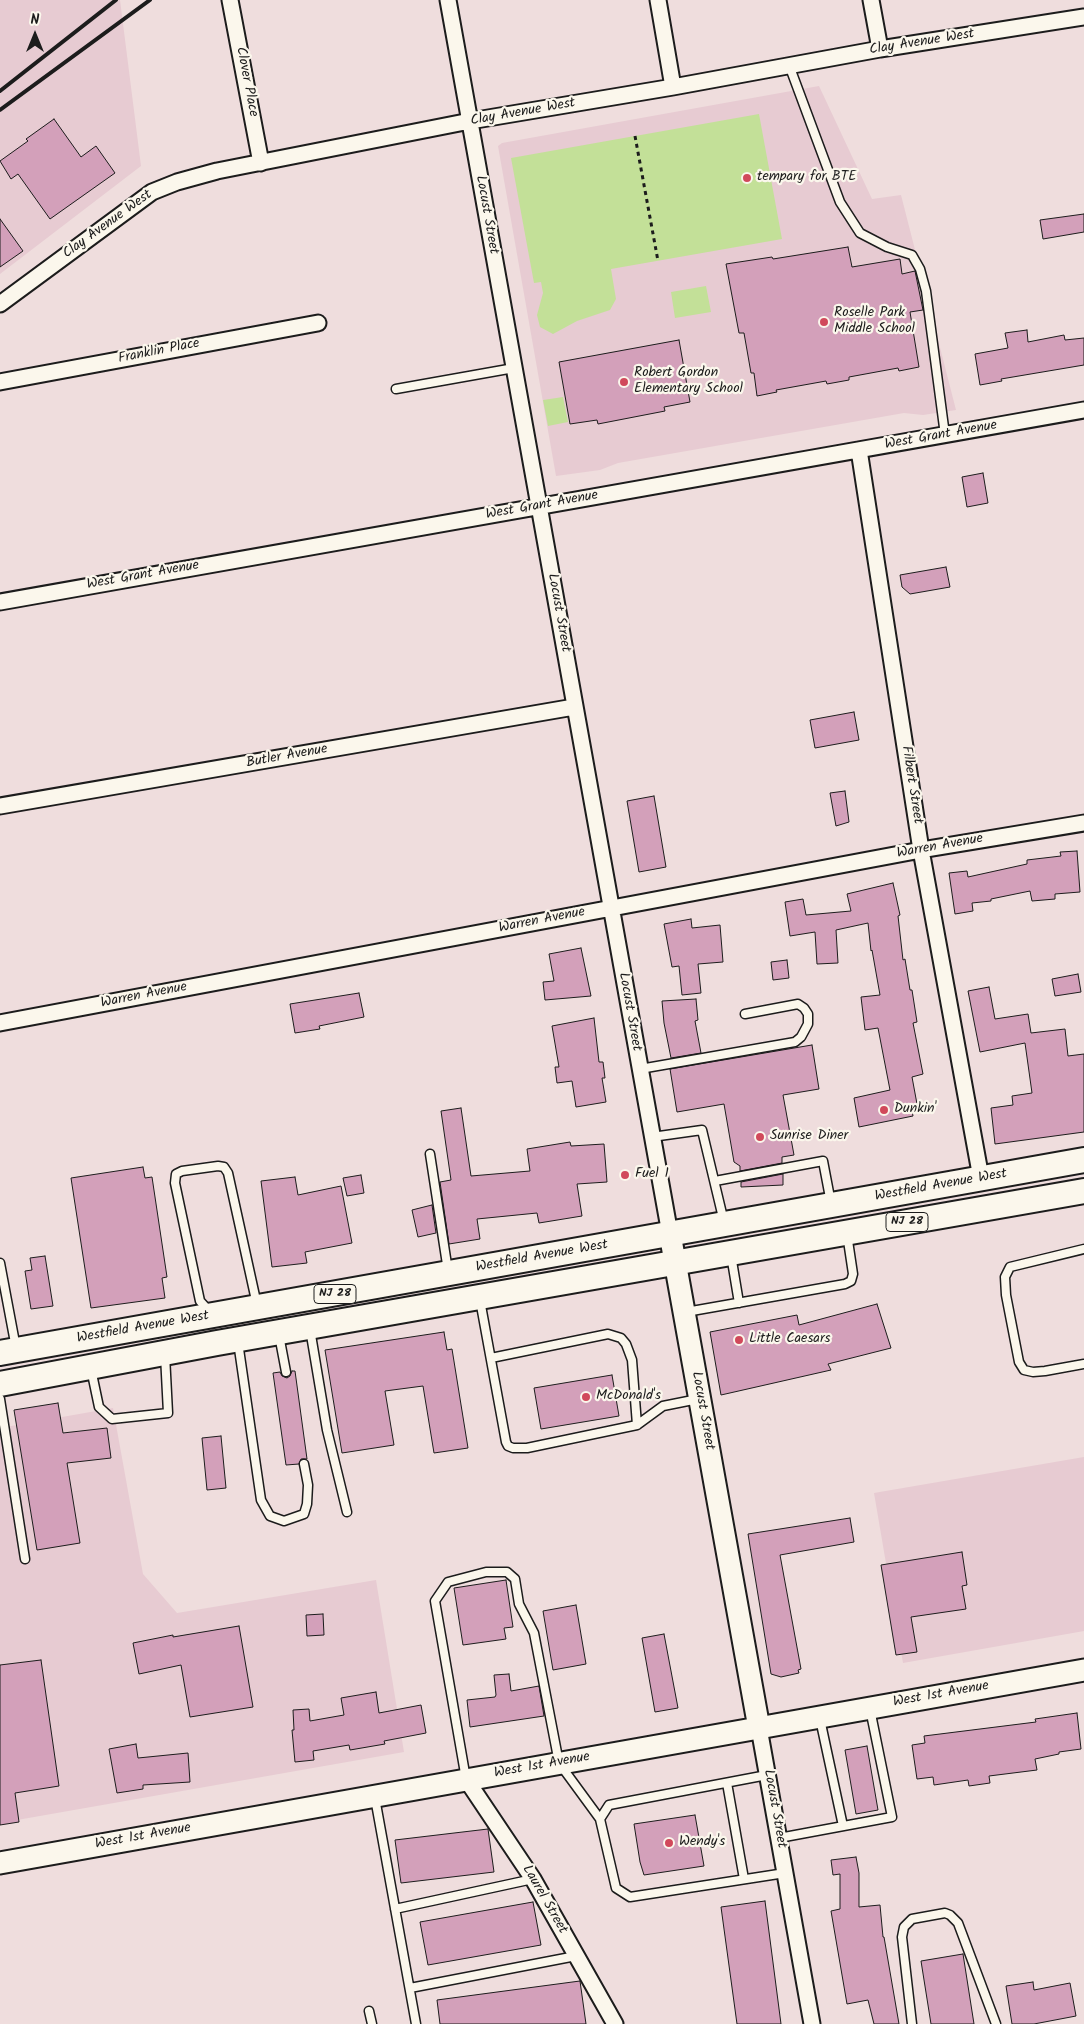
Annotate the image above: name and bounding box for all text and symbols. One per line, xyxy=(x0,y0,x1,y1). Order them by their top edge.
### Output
text: N xyxy=(31,9,39,31)
north arrow xyxy=(10,10,60,60)
street label: Clay Avenue West xyxy=(868,26,976,60)
street label: Clover Place xyxy=(231,46,261,118)
street label: Clay Avenue West xyxy=(469,96,577,130)
place label: tempary for BTE xyxy=(757,170,856,186)
marker: tempary for BTE xyxy=(741,172,753,184)
street label: Locust Street xyxy=(471,174,501,256)
street label: Clay Avenue West xyxy=(60,187,156,263)
place label: Roselle Park Middle School xyxy=(834,306,915,338)
marker: Roselle Park Middle School xyxy=(818,316,830,328)
street label: Franklin Place xyxy=(117,336,201,368)
place label: Robert Gordon Elementary School xyxy=(634,366,743,398)
marker: Robert Gordon Elementary School xyxy=(618,376,630,388)
street label: West Grant Avenue xyxy=(884,418,998,454)
street label: West Grant Avenue xyxy=(485,488,599,524)
street label: West Grant Avenue xyxy=(86,558,200,594)
street label: Locust Street xyxy=(543,572,573,654)
street label: Butler Avenue xyxy=(245,742,329,772)
street label: Filbert Street xyxy=(897,745,925,825)
street label: Warren Avenue xyxy=(896,831,984,863)
street label: Warren Avenue xyxy=(498,904,586,938)
street label: Locust Street xyxy=(614,971,644,1053)
street label: Warren Avenue xyxy=(100,979,188,1013)
place label: Dunkin' xyxy=(894,1102,937,1118)
marker: Dunkin' xyxy=(878,1104,890,1116)
place label: Sunrise Diner xyxy=(770,1129,848,1145)
marker: Sunrise Diner xyxy=(754,1131,766,1143)
street label: Westfield Avenue West xyxy=(874,1166,1008,1206)
place label: Fuel 1 xyxy=(635,1167,669,1183)
marker: Fuel 1 xyxy=(619,1169,631,1181)
road number: NJ 28 xyxy=(886,1212,928,1232)
street label: Westfield Avenue West xyxy=(475,1237,609,1277)
road number: NJ 28 xyxy=(314,1285,356,1304)
street label: Westfield Avenue West xyxy=(76,1308,210,1348)
place label: Little Caesars xyxy=(749,1332,831,1348)
marker: Little Caesars xyxy=(733,1334,745,1346)
street label: Locust Street xyxy=(687,1370,717,1452)
place label: McDonald's xyxy=(596,1389,661,1405)
marker: McDonald's xyxy=(580,1391,592,1403)
street label: West 1st Avenue xyxy=(892,1678,990,1712)
street label: West 1st Avenue xyxy=(493,1749,591,1783)
street label: Locust Street xyxy=(759,1768,789,1850)
street label: West 1st Avenue xyxy=(94,1820,192,1854)
place label: Wendy's xyxy=(679,1835,725,1851)
marker: Wendy's xyxy=(663,1837,675,1849)
street label: Laurel Street xyxy=(518,1863,570,1937)

